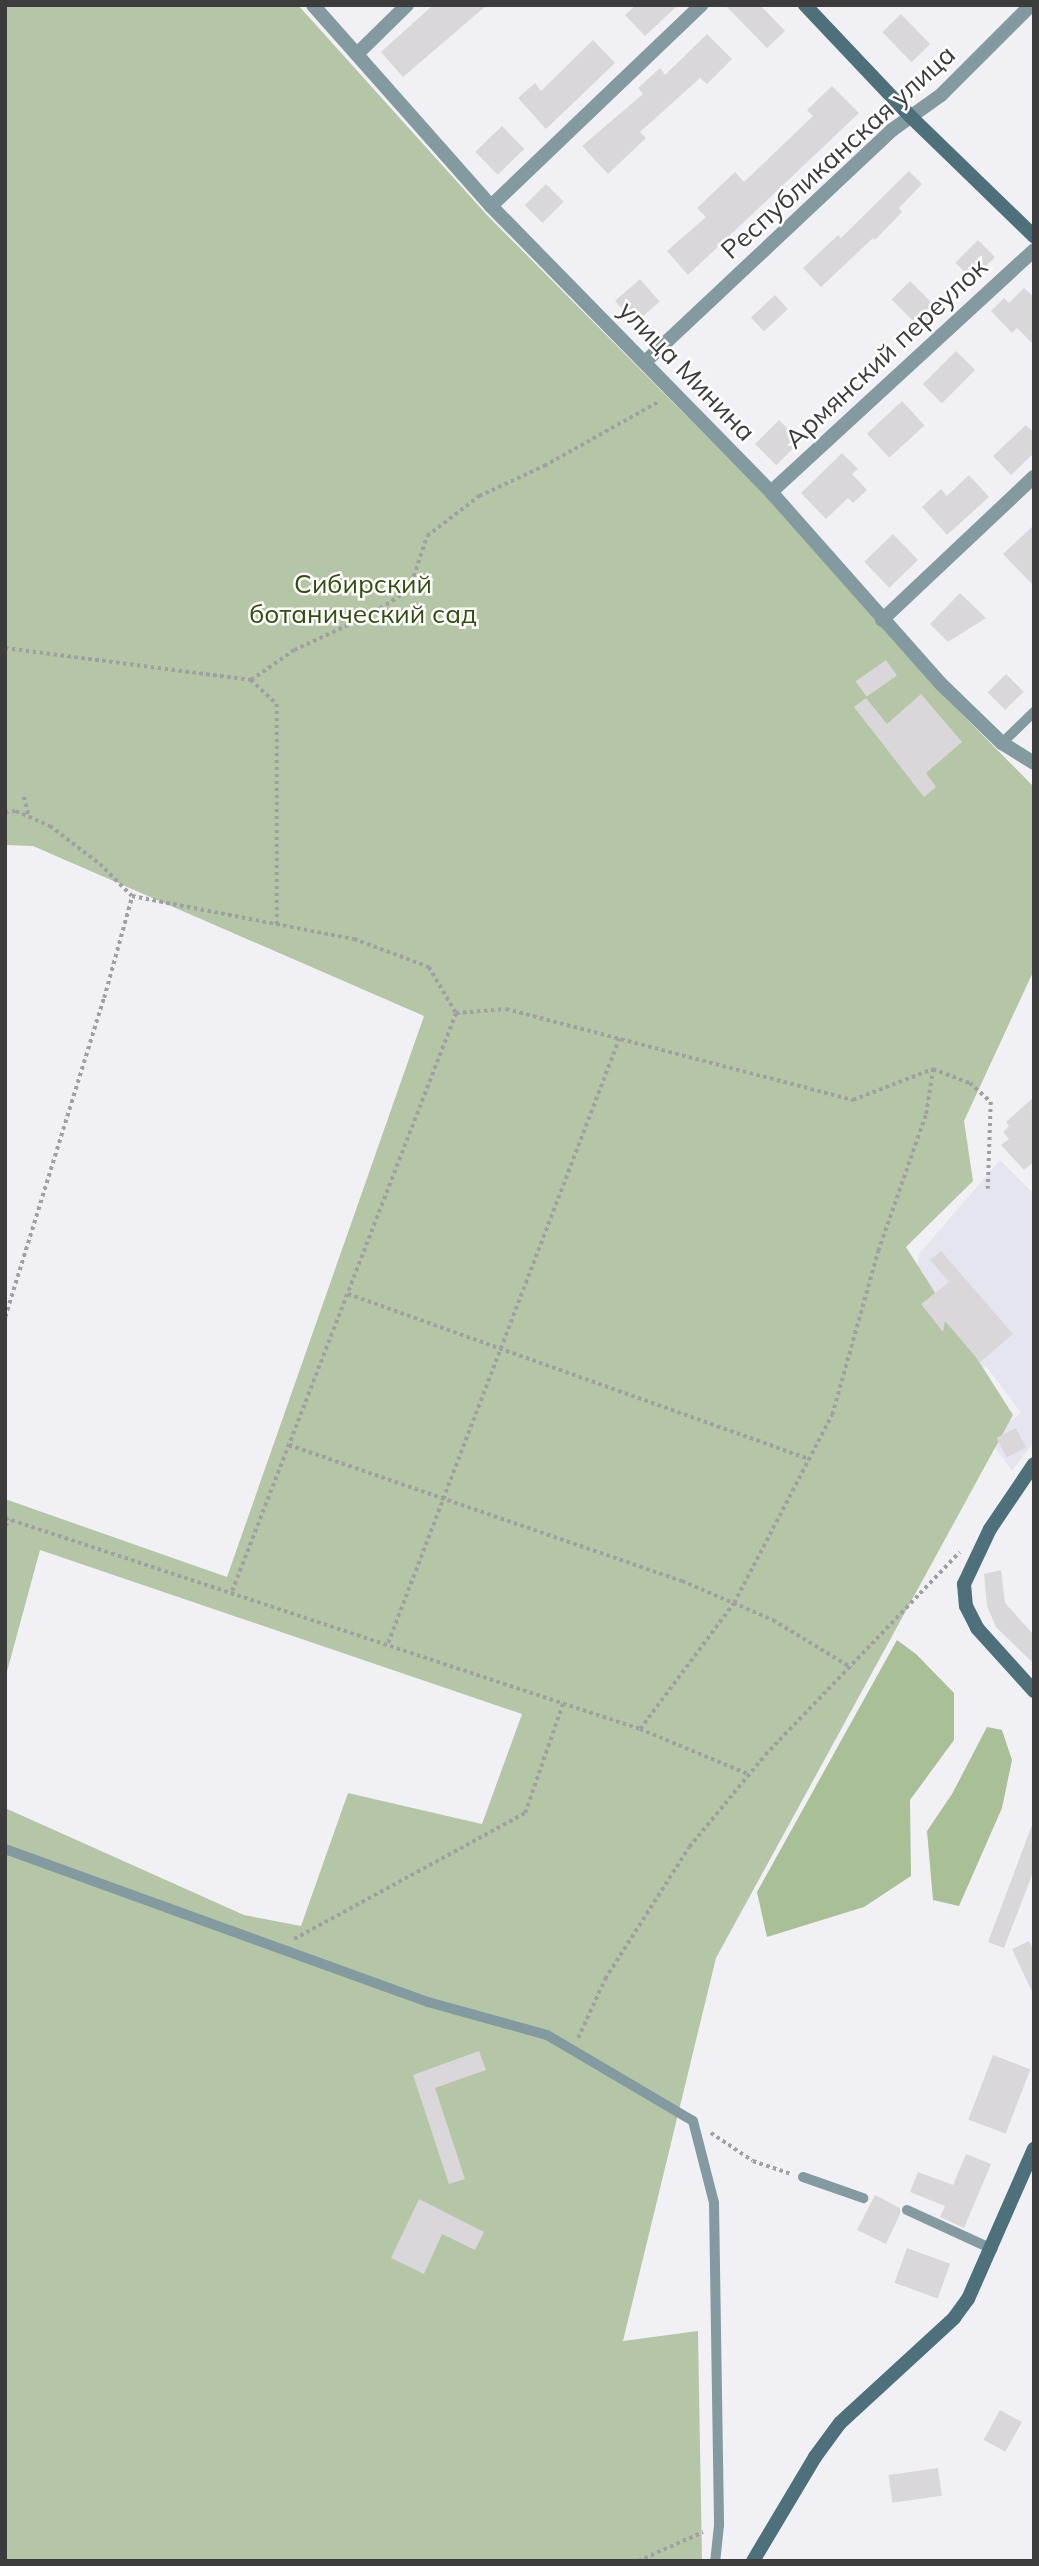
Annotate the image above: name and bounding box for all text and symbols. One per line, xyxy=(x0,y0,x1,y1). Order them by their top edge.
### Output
street label: Республиканская улица xyxy=(714,39,962,265)
street label: Армянский переулок xyxy=(779,251,993,455)
street label: улица Минина xyxy=(612,294,762,448)
park label: Сибирский ботанический сад xyxy=(249,568,477,630)

